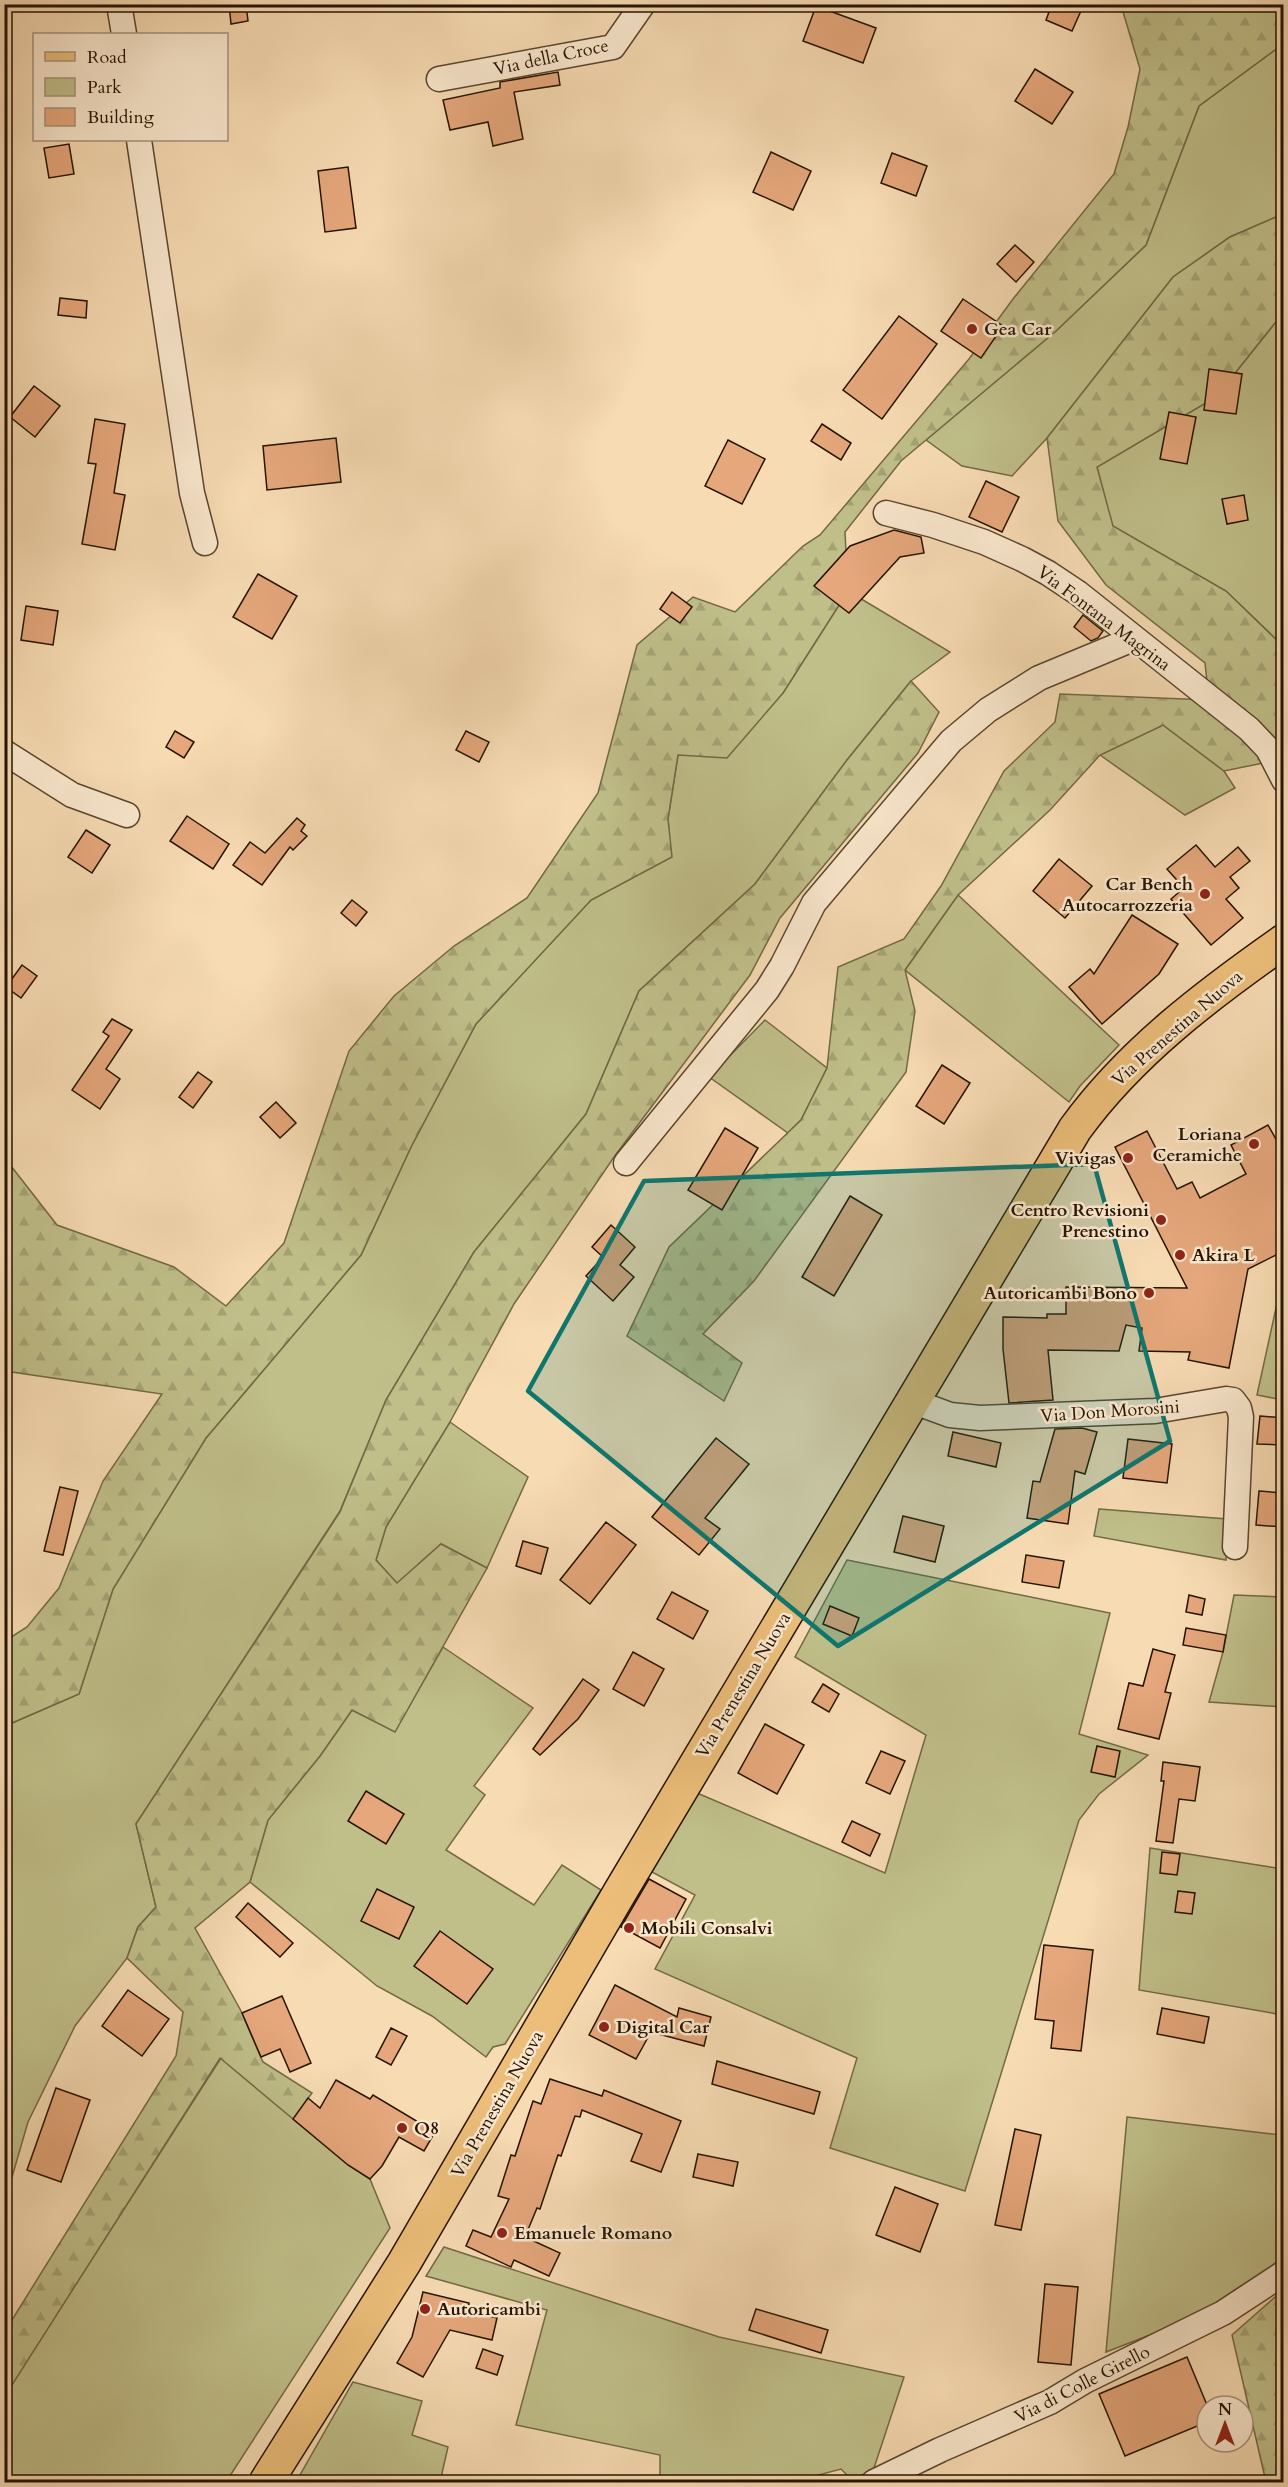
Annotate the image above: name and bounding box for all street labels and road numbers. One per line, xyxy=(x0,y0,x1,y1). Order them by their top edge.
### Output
street label: Via della Croce xyxy=(491,33,611,82)
street label: Via Fontana Magrina xyxy=(1032,560,1176,677)
street label: Via Prenestina Nuova xyxy=(1106,964,1248,1092)
street label: Via Don Morosini xyxy=(1039,1394,1181,1429)
street label: Via Prenestina Nuova xyxy=(690,1607,797,1763)
street label: Via Prenestina Nuova xyxy=(445,2026,550,2182)
street label: Via di Colle Girello xyxy=(1010,2339,1155,2429)

